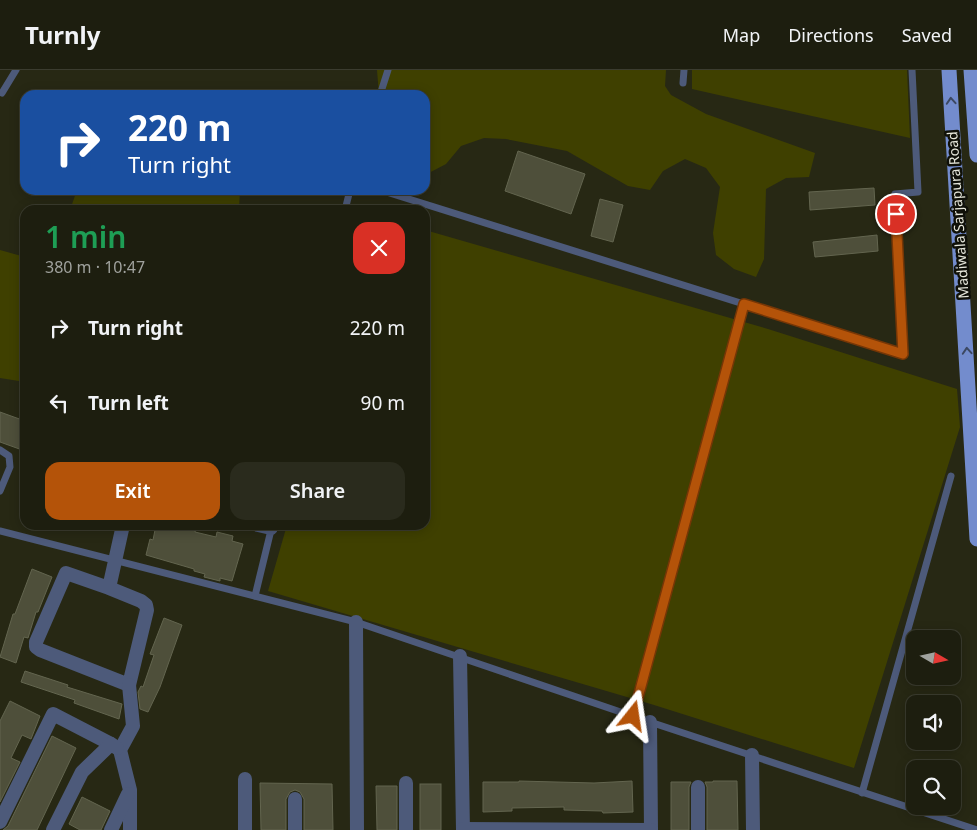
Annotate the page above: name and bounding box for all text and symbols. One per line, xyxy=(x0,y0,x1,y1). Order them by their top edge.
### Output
text: Turnly xyxy=(25,18,100,51)
text: Map xyxy=(723,23,760,47)
text: Directions xyxy=(788,23,874,47)
text: Saved xyxy=(902,23,952,47)
one-way arrow xyxy=(945,97,956,105)
text: 220 m xyxy=(128,104,231,151)
icon: right xyxy=(45,110,110,175)
street label: Madiwala Sarjapura Road xyxy=(942,131,973,299)
text: Turn right xyxy=(128,149,231,179)
pin xyxy=(875,193,917,235)
icon: arrive xyxy=(882,200,910,228)
text: 1 min xyxy=(45,216,126,257)
button: close xyxy=(353,222,405,274)
text: 380 m · 10:47 xyxy=(45,256,145,278)
icon: right xyxy=(45,314,73,342)
text: Turn right xyxy=(88,315,183,341)
text: 220 m xyxy=(350,315,405,341)
one-way arrow xyxy=(961,346,972,354)
icon: left xyxy=(45,389,73,417)
text: Turn left xyxy=(88,390,169,416)
text: 90 m xyxy=(361,390,405,416)
button: Exit xyxy=(45,462,220,520)
button: Share xyxy=(230,462,405,520)
north arrow xyxy=(906,630,961,685)
map controls xyxy=(906,630,961,815)
position arrow xyxy=(606,689,658,741)
button: sound xyxy=(906,695,961,750)
button: search xyxy=(906,760,961,815)

